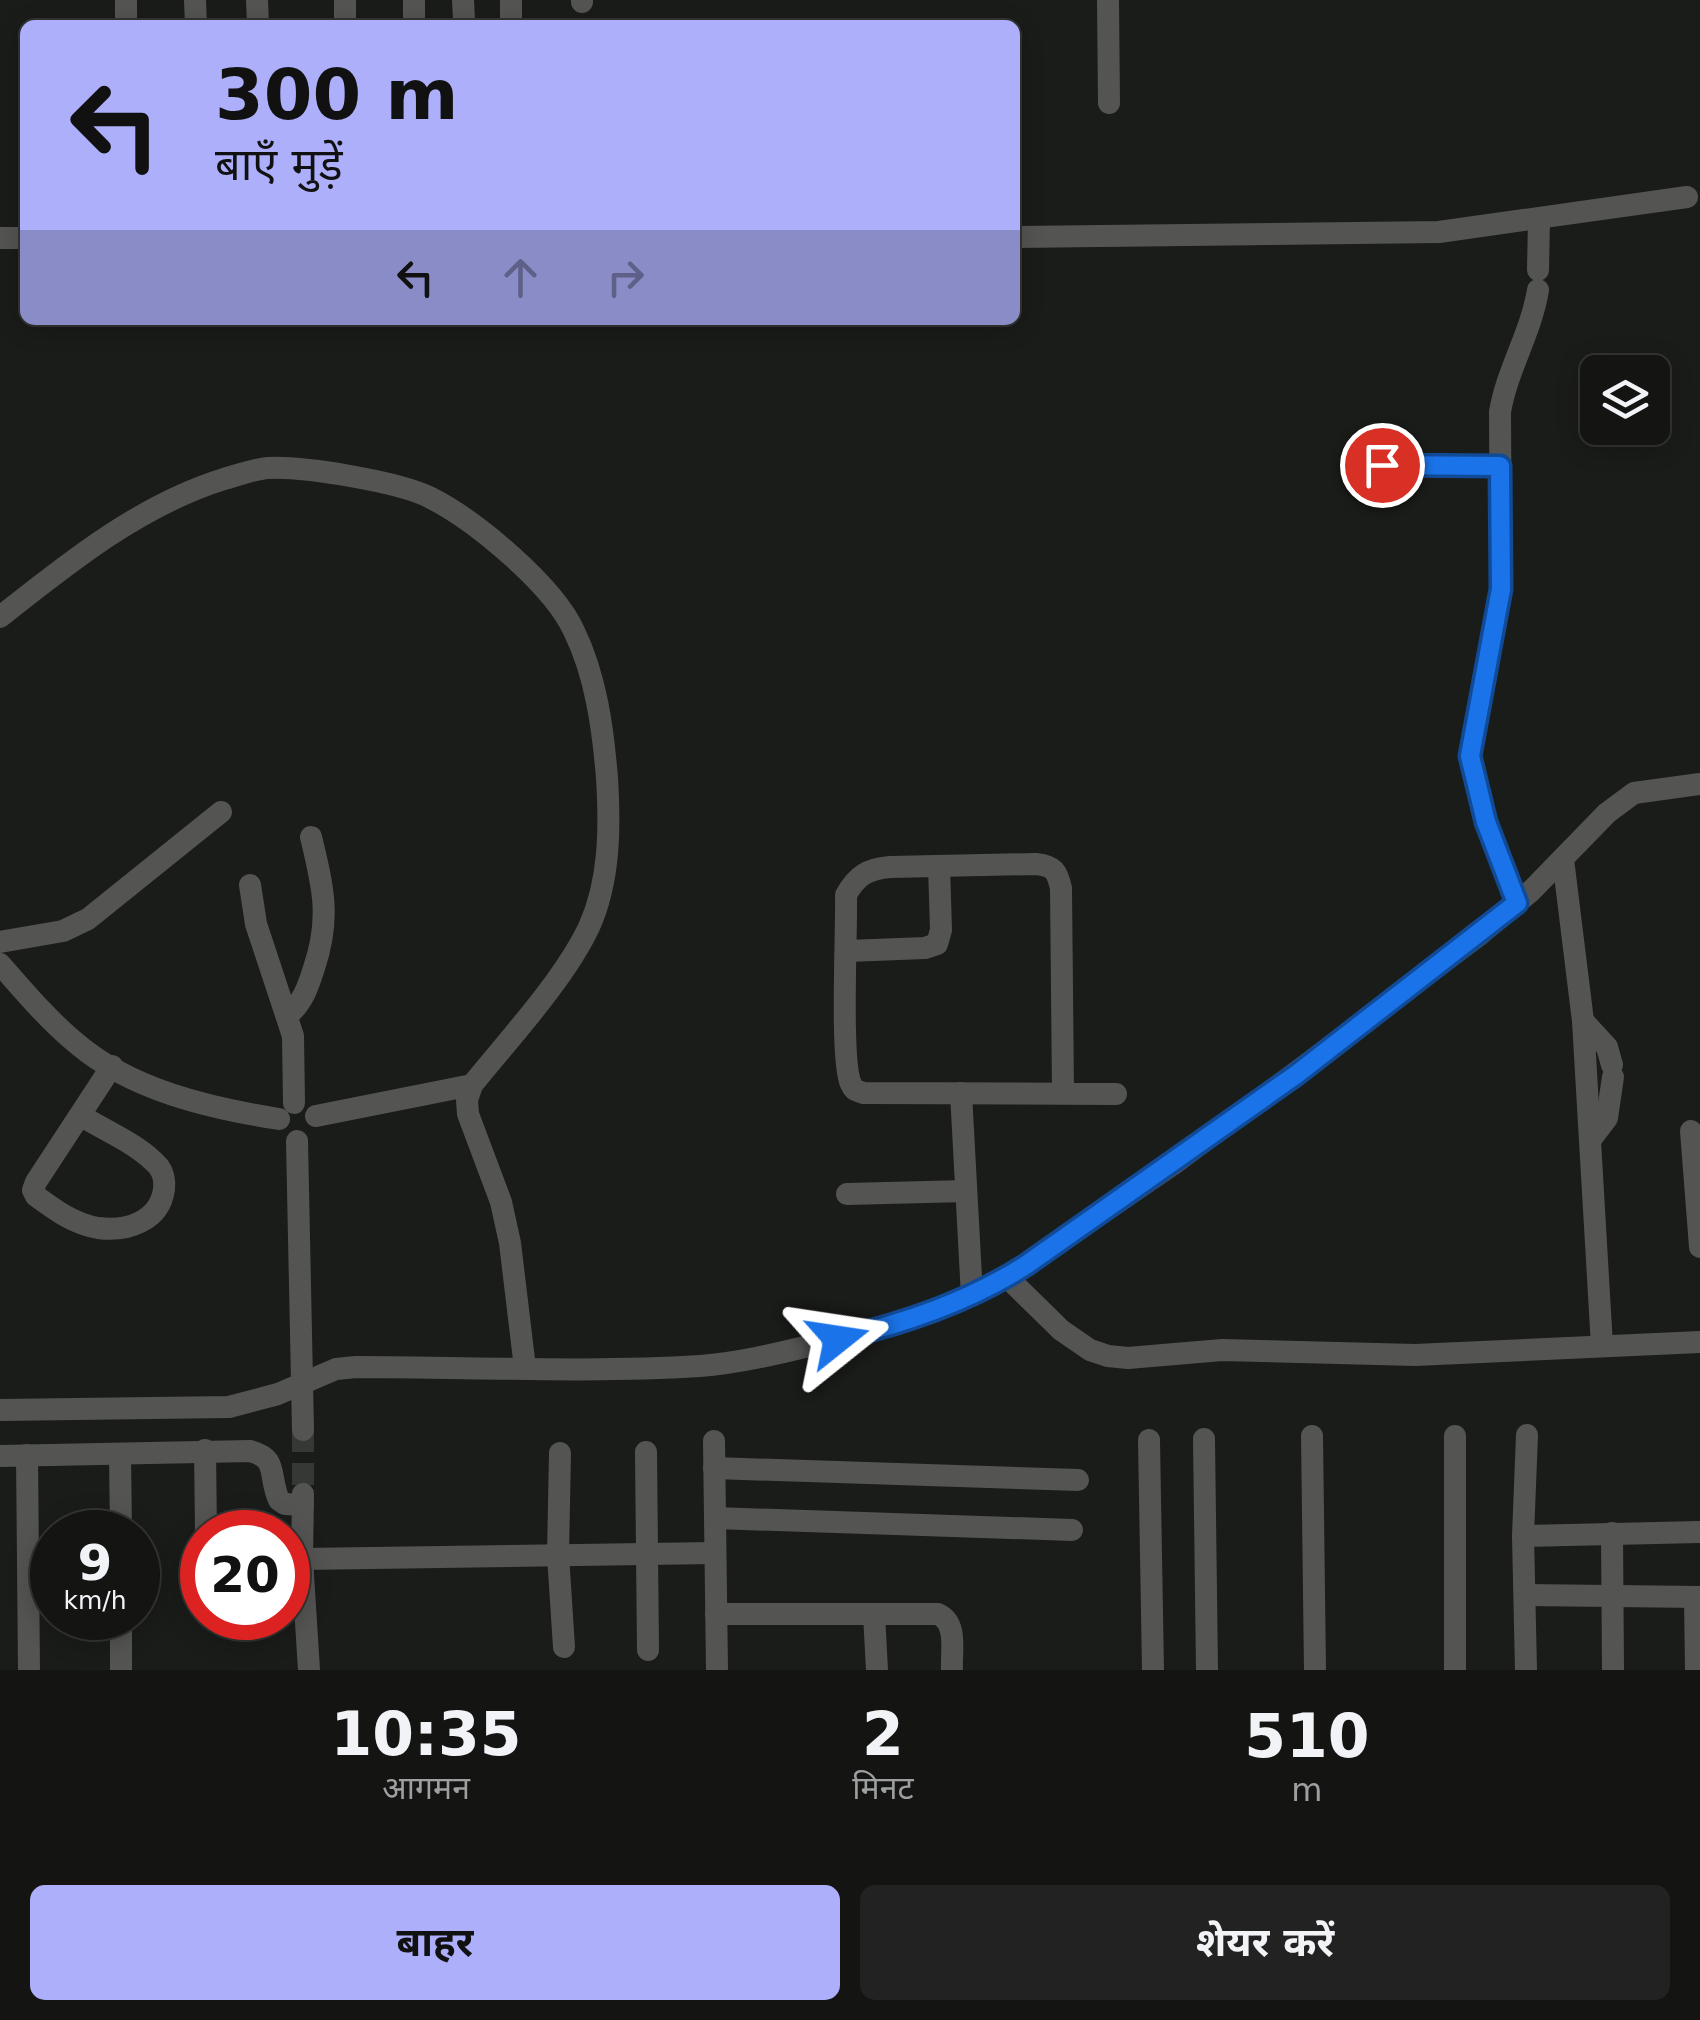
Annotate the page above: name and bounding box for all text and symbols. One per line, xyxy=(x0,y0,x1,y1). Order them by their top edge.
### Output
text: 300 m xyxy=(215,54,458,136)
icon: left xyxy=(50,60,180,190)
text: बाएँ मुड़ें xyxy=(215,138,343,191)
icon: left xyxy=(388,250,443,305)
icon: ahead xyxy=(493,250,548,305)
icon: right xyxy=(598,250,653,305)
map controls xyxy=(1580,355,1670,445)
button: layers xyxy=(1580,355,1670,445)
pin xyxy=(1340,423,1425,508)
icon: arrive xyxy=(1355,438,1410,493)
position arrow xyxy=(786,1287,890,1391)
speed limit sign: 20 xyxy=(180,1510,310,1640)
text: 9 xyxy=(78,1534,112,1592)
text: km/h xyxy=(63,1586,127,1615)
text: 10:35 xyxy=(331,1699,522,1769)
text: 2 xyxy=(862,1699,904,1769)
text: 510 xyxy=(1244,1701,1369,1771)
text: आगमन xyxy=(382,1769,470,1807)
text: मिनट xyxy=(852,1769,914,1807)
text: m xyxy=(1291,1771,1322,1809)
button: बाहर xyxy=(30,1885,840,2000)
button: शेयर करें xyxy=(860,1885,1670,2000)

